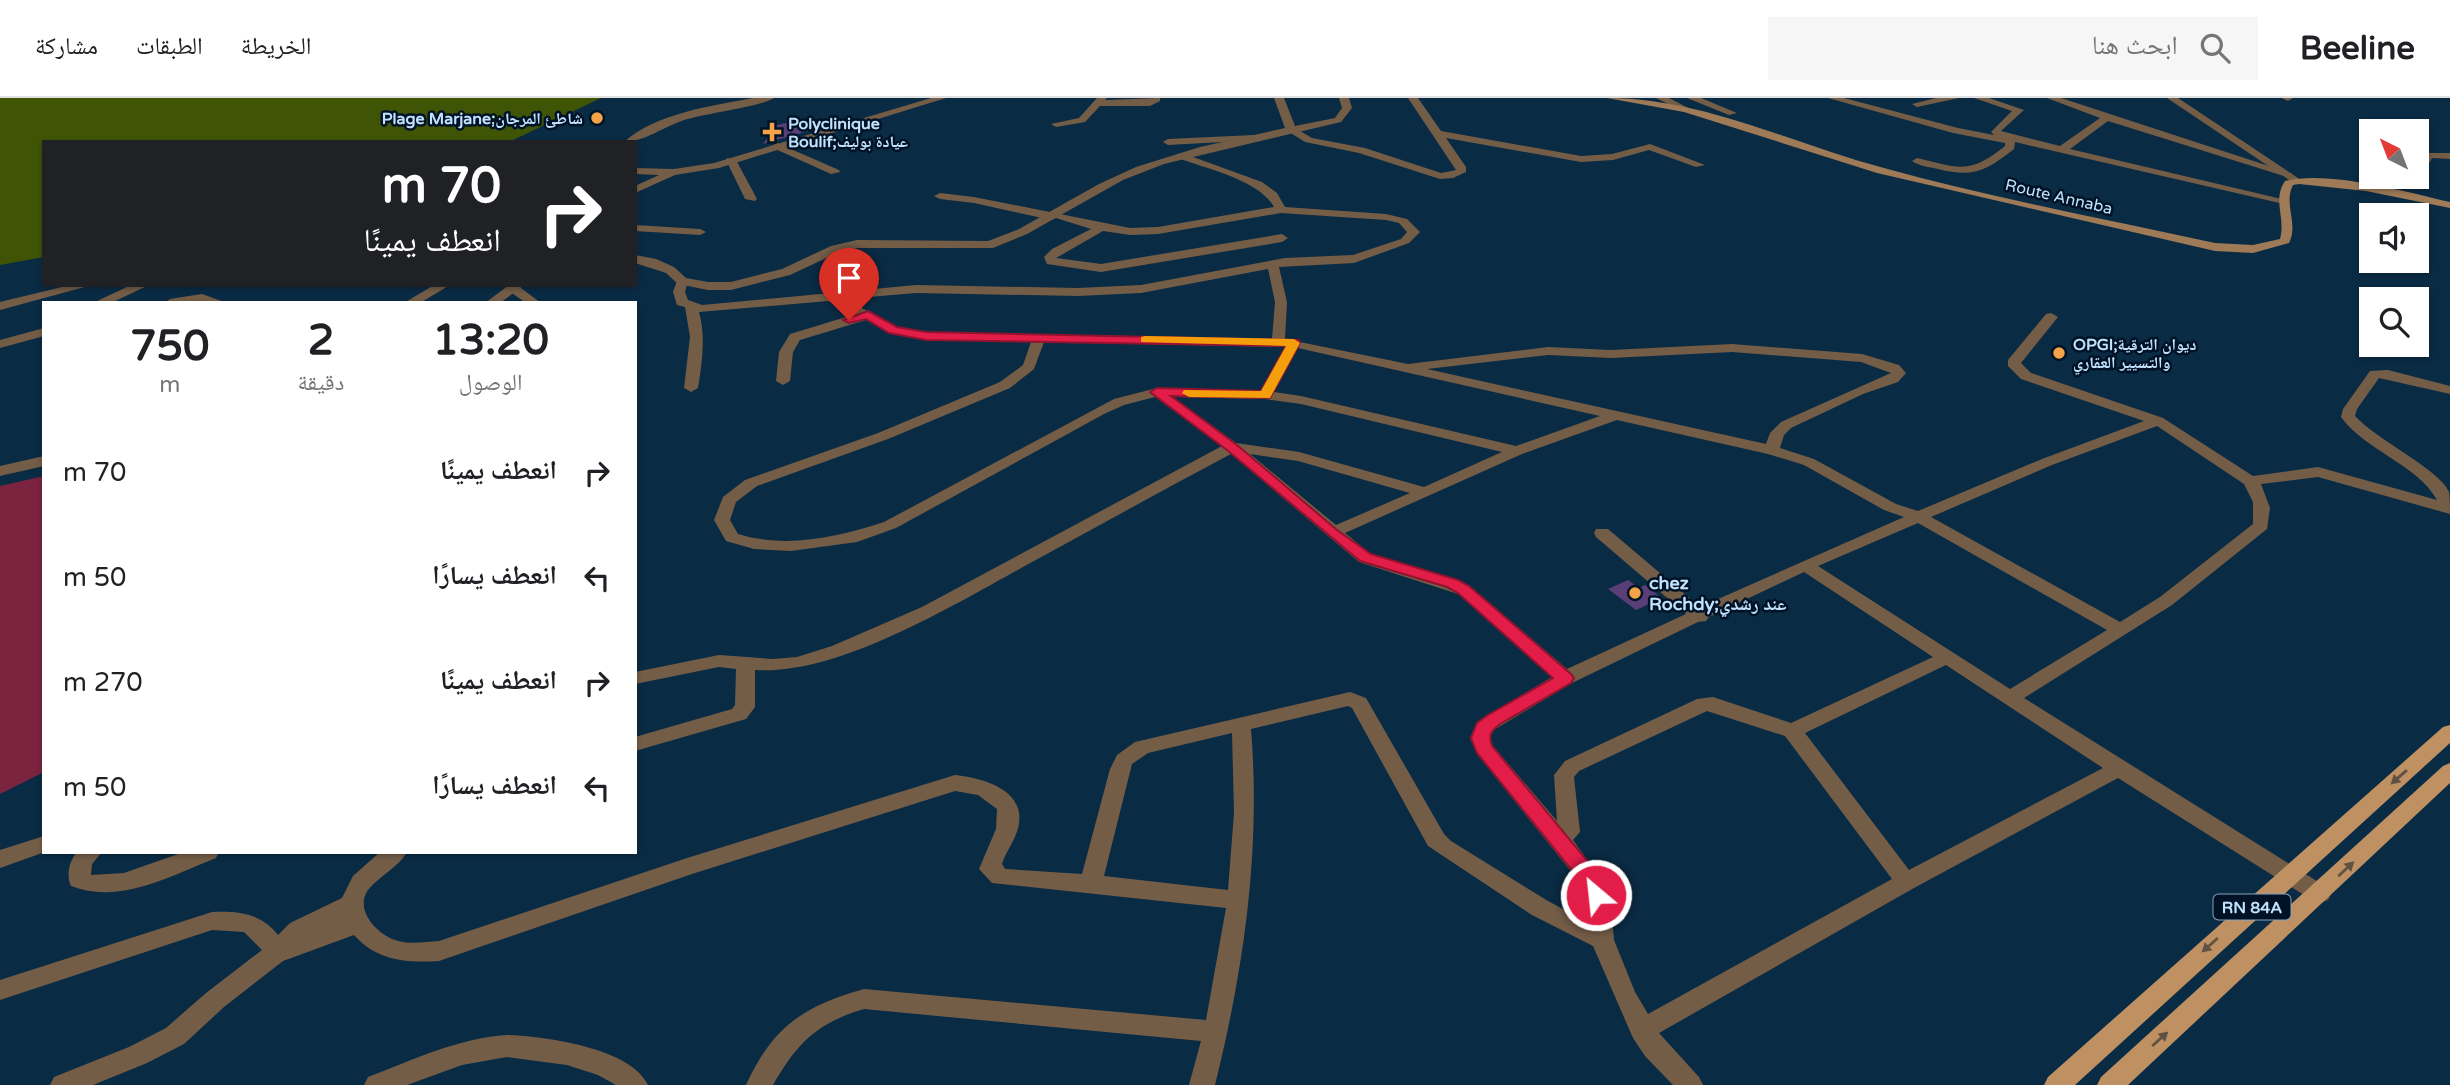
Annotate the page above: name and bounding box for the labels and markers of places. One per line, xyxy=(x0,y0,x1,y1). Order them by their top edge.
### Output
place label: Plage Marjane;شاطئ المرجان xyxy=(382,109,583,129)
marker: Plage Marjane;شاطئ المرجان xyxy=(589,110,605,126)
place label: Polyclinique Boulif;عيادة بوليف xyxy=(788,114,908,152)
marker: Polyclinique Boulif;عيادة بوليف xyxy=(762,122,782,142)
pin xyxy=(819,248,879,320)
place label: OPGI;ديوان الترقية والتسيير العقاري xyxy=(2073,335,2196,375)
marker: OPGI;ديوان الترقية والتسيير العقاري xyxy=(2051,345,2067,361)
place label: chez Rochdy;عند رشدي xyxy=(1649,572,1787,618)
marker: chez Rochdy;عند رشدي xyxy=(1627,585,1643,601)

